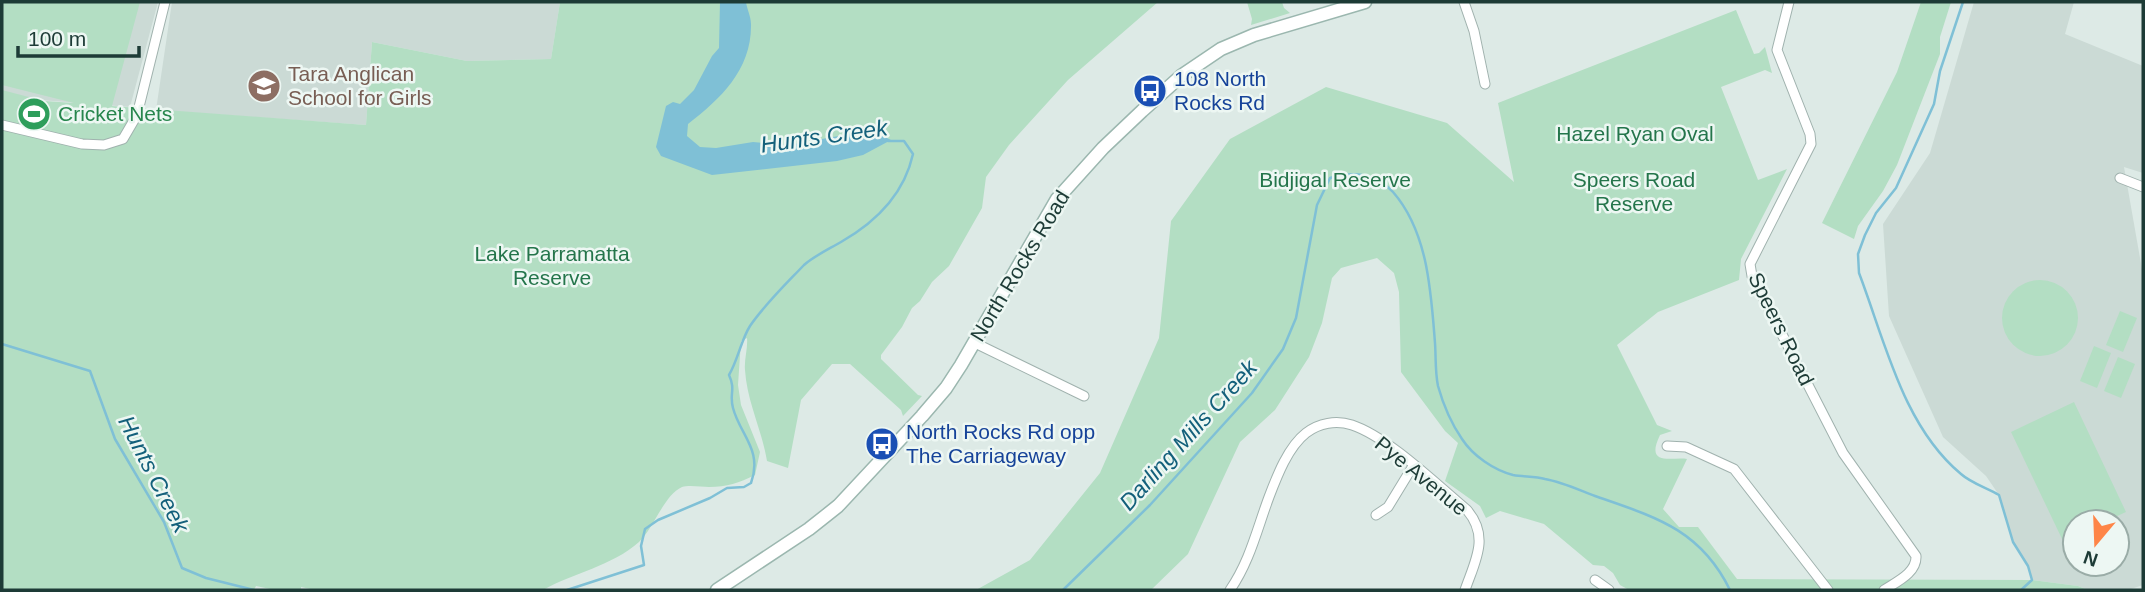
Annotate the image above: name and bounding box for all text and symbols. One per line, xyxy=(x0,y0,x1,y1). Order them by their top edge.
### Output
scale bar xyxy=(18,14,138,58)
text: 100 m xyxy=(28,27,86,50)
place label: Tara Anglican School for Girls xyxy=(288,62,432,109)
school or university icon: Tara Anglican School for Girls xyxy=(245,67,283,105)
place label: 108 North Rocks Rd xyxy=(1174,67,1266,114)
bus stop icon: 108 North Rocks Rd xyxy=(1131,72,1169,110)
sports icon: Cricket Nets xyxy=(15,95,53,133)
place label: Cricket Nets xyxy=(58,102,172,125)
water label: Hunts Creek xyxy=(759,114,891,158)
park label: Hazel Ryan Oval xyxy=(1556,122,1714,145)
park label: Bidjigal Reserve xyxy=(1259,168,1411,191)
park label: Speers Road Reserve xyxy=(1573,168,1695,215)
street label: North Rocks Road xyxy=(966,186,1074,345)
park label: Lake Parramatta Reserve xyxy=(474,242,630,289)
street label: Speers Road xyxy=(1744,269,1819,389)
water label: Darling Mills Creek xyxy=(1114,353,1263,515)
water label: Hunts Creek xyxy=(113,411,195,538)
place label: North Rocks Rd opp The Carriageway xyxy=(906,420,1095,467)
bus stop icon: North Rocks Rd opp The Carriageway xyxy=(863,425,901,463)
street label: Pye Avenue xyxy=(1371,432,1472,520)
north arrow xyxy=(2061,508,2131,578)
text: N xyxy=(2081,546,2101,571)

